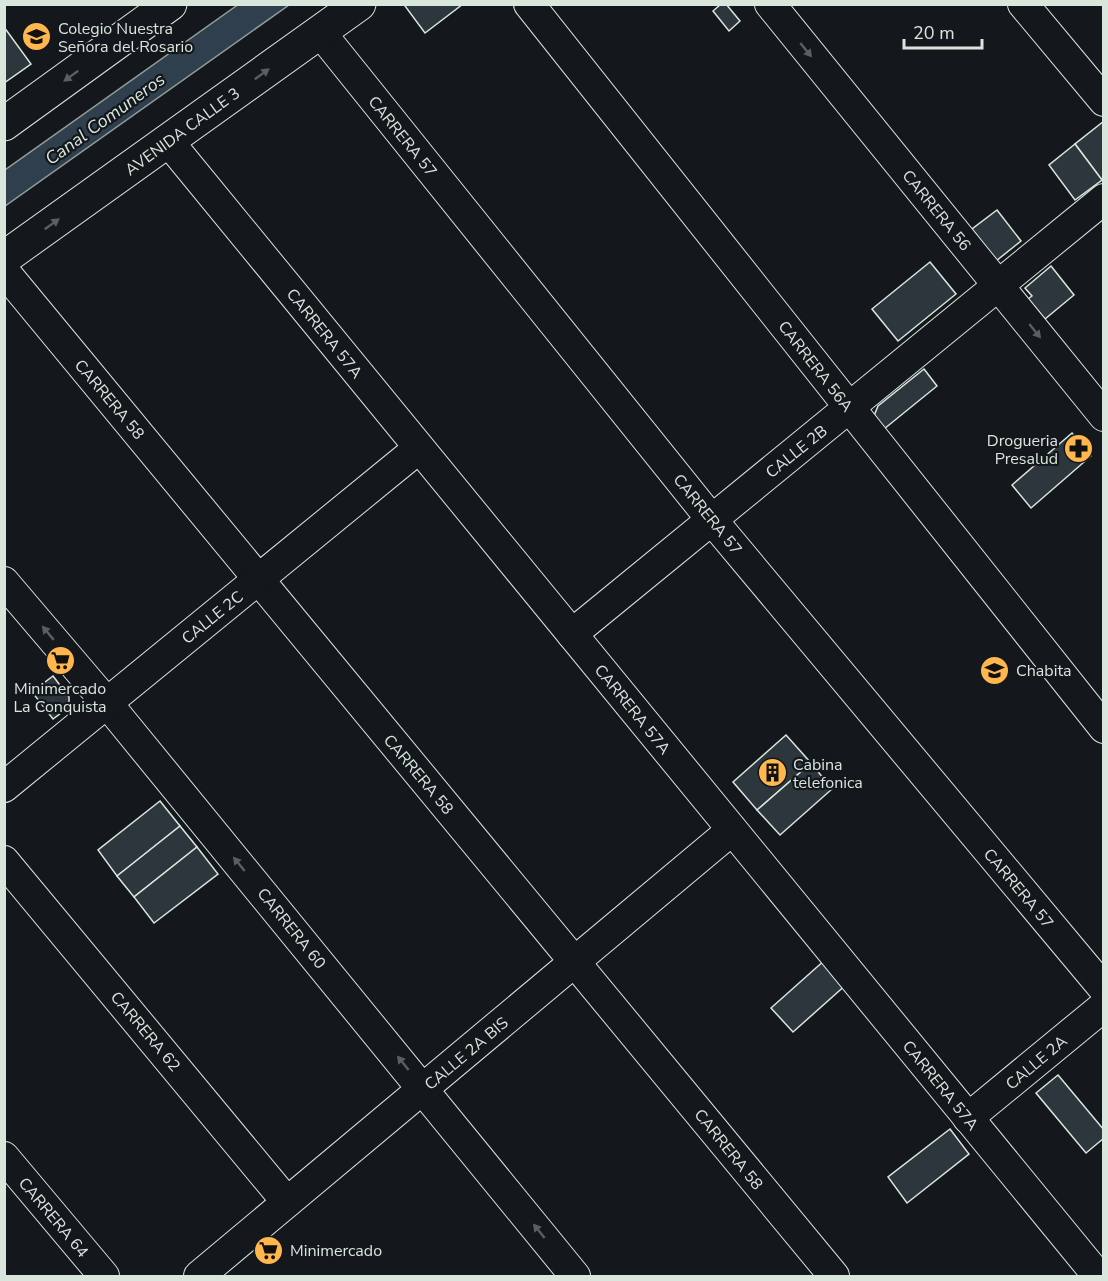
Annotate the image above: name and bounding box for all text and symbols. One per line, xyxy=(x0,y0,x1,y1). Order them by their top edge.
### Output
scale bar xyxy=(904,12,982,50)
place label: Colegio Nuestra Señora del Rosario xyxy=(58,18,193,58)
school or university icon: Colegio Nuestra Señora del Rosario xyxy=(21,21,53,53)
text: 20 m xyxy=(913,21,955,45)
one-way arrow xyxy=(800,42,813,58)
water label: Canal Comuneros xyxy=(40,67,170,171)
one-way arrow xyxy=(255,68,270,80)
one-way arrow xyxy=(64,70,80,82)
street label: AVENIDA CALLE 3 xyxy=(121,83,245,181)
street label: CARRERA 57 xyxy=(363,91,442,182)
street label: CARRERA 56 xyxy=(897,165,976,256)
one-way arrow xyxy=(45,218,60,230)
street label: CARRERA 57A xyxy=(281,284,368,384)
street label: CARRERA 56A xyxy=(773,316,858,417)
one-way arrow xyxy=(1028,324,1040,339)
street label: CARRERA 58 xyxy=(69,355,149,444)
street label: CALLE 2B xyxy=(761,420,832,483)
place label: Drogueria Presalud xyxy=(987,430,1058,470)
pharmacy icon: Drogueria Presalud xyxy=(1063,433,1095,465)
street label: CARRERA 57 xyxy=(668,469,747,560)
street label: CALLE 2C xyxy=(177,586,248,649)
one-way arrow xyxy=(42,626,55,641)
supermarket icon: Minimercado La Conquista xyxy=(44,644,76,676)
school or university icon: Chabita xyxy=(979,654,1011,686)
street label: CARRERA 57A xyxy=(589,660,676,760)
place label: Chabita xyxy=(1016,660,1071,682)
place label: Minimercado La Conquista xyxy=(13,678,107,718)
street label: CARRERA 58 xyxy=(378,730,458,819)
place label: Cabina telefonica xyxy=(793,754,863,794)
building icon: Cabina telefonica xyxy=(756,757,788,789)
street label: CARRERA 57 xyxy=(978,844,1058,933)
one-way arrow xyxy=(234,856,246,871)
street label: CARRERA 60 xyxy=(252,883,331,974)
street label: CARRERA 62 xyxy=(105,987,185,1076)
street label: CALLE 2A BIS xyxy=(420,1012,513,1095)
street label: CALLE 2A xyxy=(1001,1030,1072,1095)
street label: CARRERA 57A xyxy=(897,1036,984,1136)
one-way arrow xyxy=(396,1055,409,1071)
street label: CARRERA 58 xyxy=(689,1104,768,1195)
street label: CARRERA 64 xyxy=(13,1173,94,1263)
one-way arrow xyxy=(532,1223,545,1239)
supermarket icon: Minimercado xyxy=(253,1234,285,1266)
place label: Minimercado xyxy=(290,1240,382,1262)

